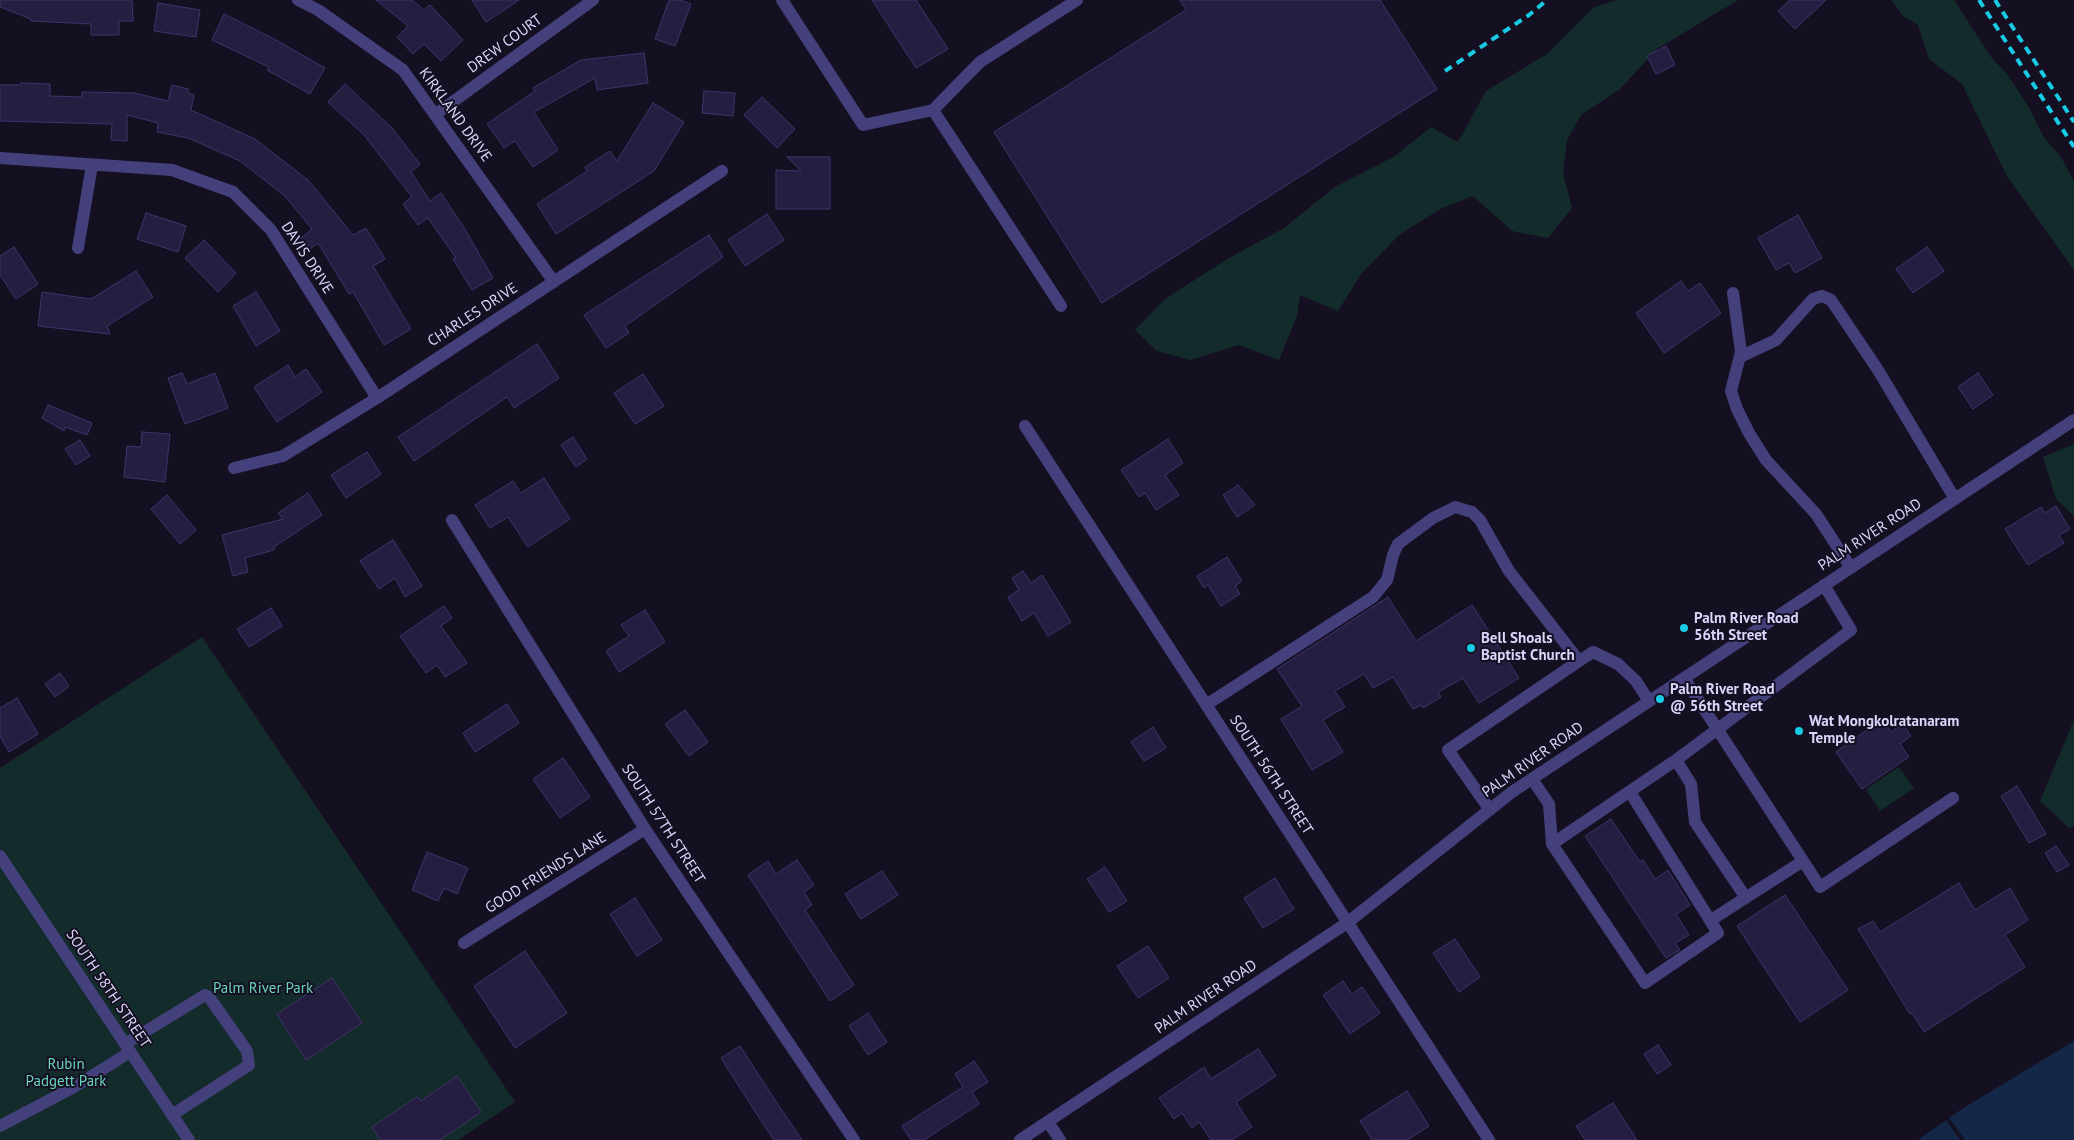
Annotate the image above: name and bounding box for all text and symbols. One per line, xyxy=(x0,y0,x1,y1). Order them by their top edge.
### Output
street label: DREW COURT xyxy=(464,11,546,77)
street label: KIRKLAND DRIVE xyxy=(415,64,495,166)
street label: DAVIS DRIVE xyxy=(277,219,337,297)
street label: CHARLES DRIVE xyxy=(425,279,521,351)
street label: PALM RIVER ROAD xyxy=(1815,495,1925,575)
place label: Palm River Road 56th Street xyxy=(1694,610,1799,645)
marker: Palm River Road 56th Street xyxy=(1678,622,1690,634)
place label: Bell Shoals Baptist Church xyxy=(1481,630,1575,665)
marker: Bell Shoals Baptist Church xyxy=(1465,642,1477,654)
place label: Palm River Road @ 56th Street xyxy=(1670,681,1775,716)
marker: Palm River Road @ 56th Street xyxy=(1654,693,1666,705)
street label: SOUTH 56TH STREET xyxy=(1226,712,1316,838)
place label: Wat Mongkolratanaram Temple xyxy=(1809,713,1959,748)
street label: PALM RIVER ROAD xyxy=(1479,718,1587,802)
marker: Wat Mongkolratanaram Temple xyxy=(1793,725,1805,737)
street label: SOUTH 57TH STREET xyxy=(618,761,708,887)
street label: GOOD FRIENDS LANE xyxy=(482,828,610,918)
street label: SOUTH 58TH STREET xyxy=(62,926,154,1052)
street label: PALM RIVER ROAD xyxy=(1151,956,1261,1038)
park label: Palm River Park xyxy=(213,980,313,998)
park label: Rubin Padgett Park xyxy=(26,1056,106,1091)

